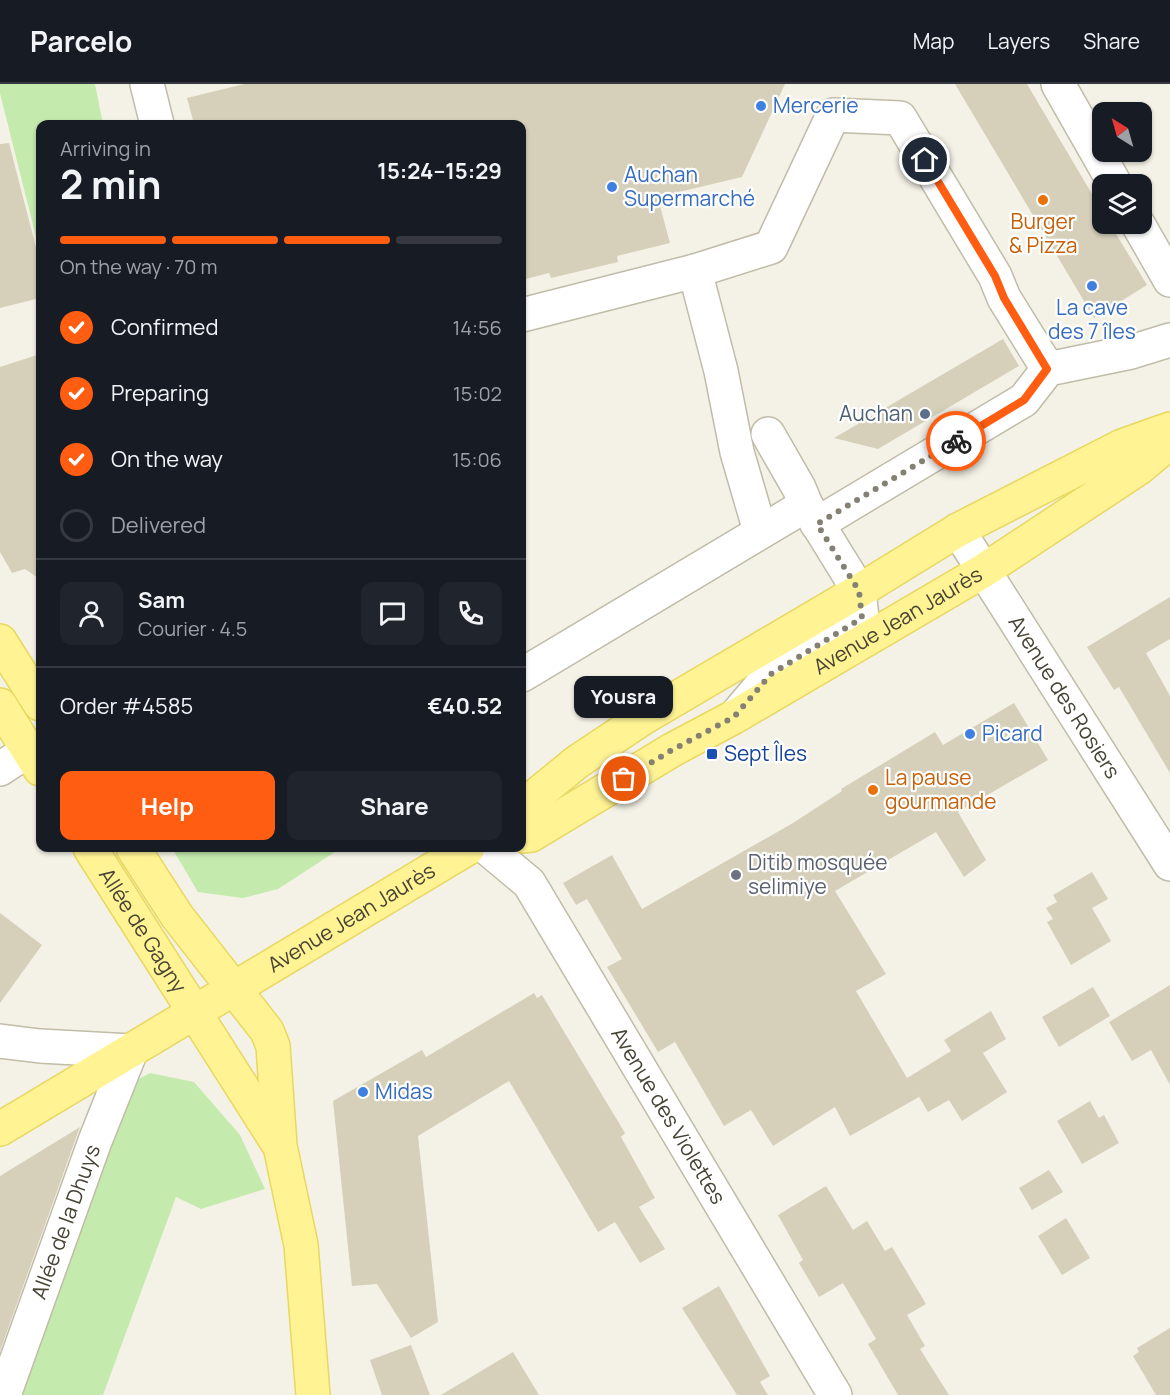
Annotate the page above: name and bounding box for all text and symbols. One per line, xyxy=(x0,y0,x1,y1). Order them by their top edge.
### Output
text: Parcelo xyxy=(30,22,132,60)
text: Map xyxy=(913,27,954,55)
text: Layers xyxy=(987,27,1050,55)
text: Share xyxy=(1083,27,1140,55)
place label: Mercerie xyxy=(773,91,859,119)
marker: Mercerie xyxy=(754,99,768,113)
north arrow xyxy=(1092,102,1152,162)
map controls xyxy=(1092,102,1152,234)
pin xyxy=(899,134,950,185)
text: Arriving in xyxy=(60,135,151,162)
icon: home xyxy=(908,143,941,176)
text: 15:24–15:29 xyxy=(377,156,502,186)
text: 2 min xyxy=(60,157,161,211)
place label: Auchan Supermarché xyxy=(624,160,755,212)
button: layers xyxy=(1092,174,1152,234)
marker: Auchan Supermarché xyxy=(605,180,619,194)
marker: Burger & Pizza xyxy=(1036,193,1050,207)
place label: Burger & Pizza xyxy=(1009,207,1077,259)
text: On the way · 70 m xyxy=(60,253,217,280)
marker: La cave des 7 îles xyxy=(1085,279,1099,293)
place label: La cave des 7 îles xyxy=(1048,293,1136,345)
icon: check xyxy=(60,311,93,344)
text: Confirmed xyxy=(111,312,219,342)
text: 14:56 xyxy=(452,314,502,341)
icon: check xyxy=(60,377,93,410)
text: Preparing xyxy=(111,378,209,408)
text: 15:02 xyxy=(453,380,502,407)
place label: Auchan xyxy=(839,399,913,427)
marker: Auchan xyxy=(918,407,932,421)
courier xyxy=(926,411,986,471)
icon: bike xyxy=(940,425,973,458)
icon: check xyxy=(60,443,93,476)
text: On the way xyxy=(111,444,223,474)
text: 15:06 xyxy=(452,446,502,473)
text: Delivered xyxy=(111,510,206,540)
street label: Avenue Jean Jaurès xyxy=(808,560,987,680)
button: person xyxy=(60,582,123,645)
button: chat xyxy=(361,582,424,645)
button: phone xyxy=(439,582,502,645)
text: Sam xyxy=(138,585,185,615)
street label: Avenue des Rosiers xyxy=(1003,610,1127,784)
text: Courier · 4.5 xyxy=(138,615,247,642)
callout: Yousra xyxy=(574,677,674,719)
text: Yousra xyxy=(591,683,656,710)
text: Order #4585 xyxy=(60,691,193,721)
text: €40.52 xyxy=(427,691,502,721)
place label: Picard xyxy=(982,719,1043,747)
marker: Picard xyxy=(963,727,977,741)
place label: Sept Îles xyxy=(724,739,807,767)
marker: Sept Îles xyxy=(705,747,719,761)
pin xyxy=(598,753,649,804)
icon: bag xyxy=(607,762,640,795)
place label: La pause gourmande xyxy=(885,763,997,815)
button: Help xyxy=(60,771,275,840)
button: Share xyxy=(287,771,502,840)
marker: La pause gourmande xyxy=(866,783,880,797)
place label: Ditib mosquée selimiye xyxy=(748,848,888,900)
street label: Avenue Jean Jaurès xyxy=(262,856,440,978)
street label: Allée de Gagny xyxy=(93,862,194,998)
marker: Ditib mosquée selimiye xyxy=(729,868,743,882)
street label: Avenue des Violettes xyxy=(605,1022,733,1209)
place label: Midas xyxy=(375,1077,433,1105)
marker: Midas xyxy=(356,1085,370,1099)
street label: Allée de la Dhuys xyxy=(24,1140,106,1303)

